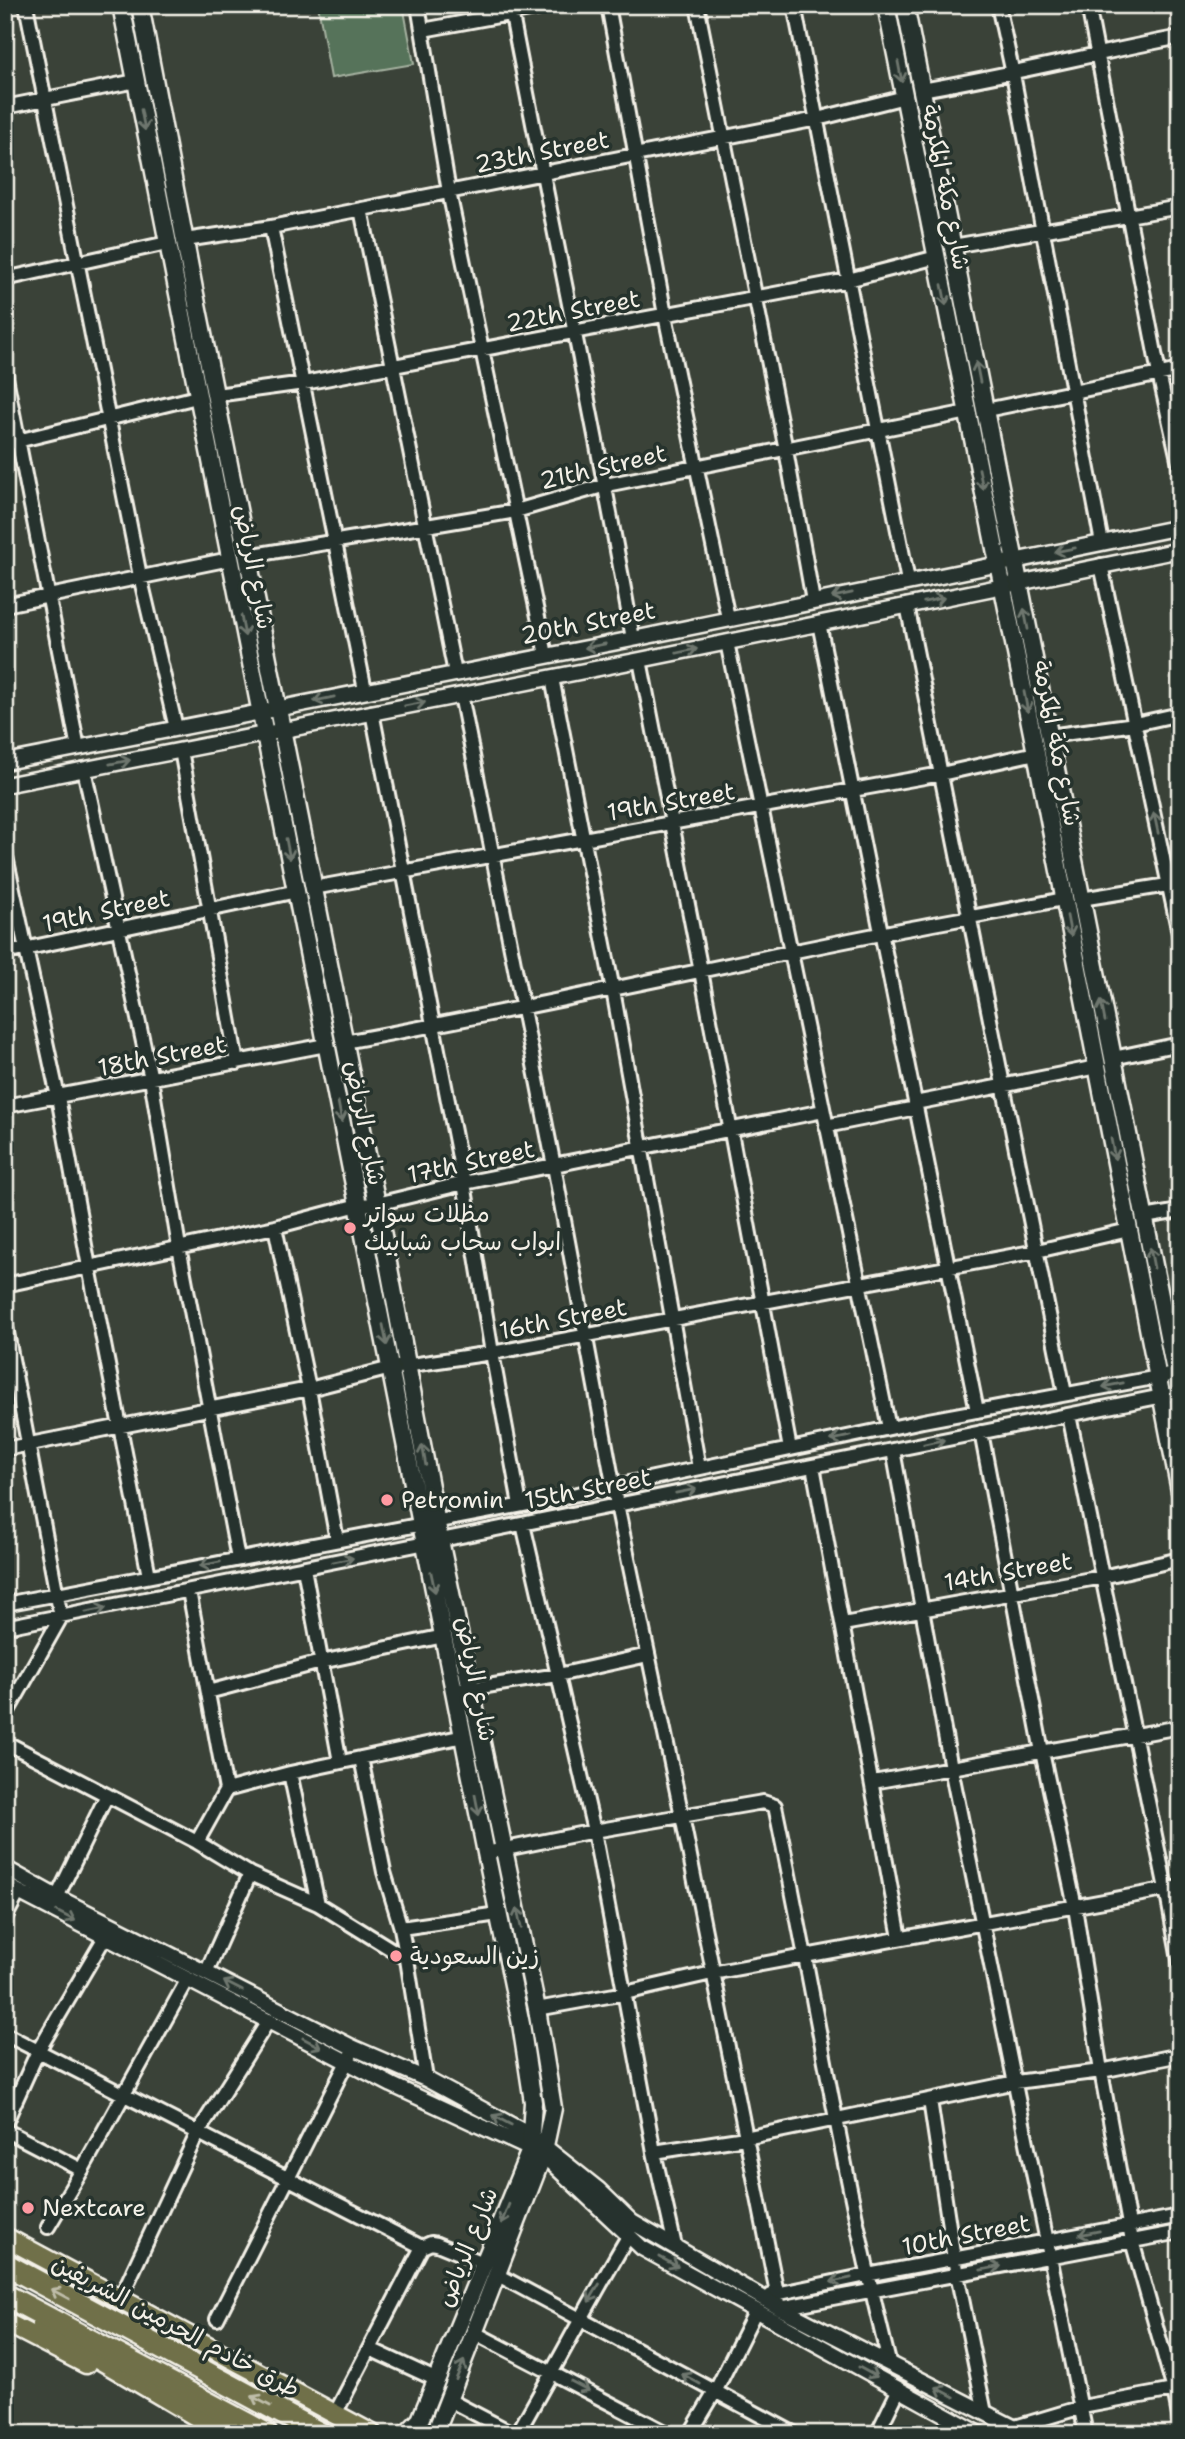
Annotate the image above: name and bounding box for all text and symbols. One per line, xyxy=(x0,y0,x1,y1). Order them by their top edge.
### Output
one-way arrow xyxy=(893,60,907,83)
street label: شارع مكة المكرمة xyxy=(913,101,978,273)
one-way arrow xyxy=(137,108,151,131)
street label: 23th Street xyxy=(472,123,612,181)
street label: 22th Street xyxy=(503,282,643,340)
one-way arrow xyxy=(938,283,952,306)
one-way arrow xyxy=(971,361,984,384)
street label: 21th Street xyxy=(537,437,669,497)
one-way arrow xyxy=(975,467,989,490)
street label: شارع الرياض xyxy=(225,502,282,632)
one-way arrow xyxy=(1054,543,1077,557)
one-way arrow xyxy=(831,589,854,603)
one-way arrow xyxy=(922,592,945,606)
street label: 20th Street xyxy=(518,594,658,652)
one-way arrow xyxy=(1018,608,1032,631)
one-way arrow xyxy=(236,614,250,637)
one-way arrow xyxy=(584,640,607,653)
one-way arrow xyxy=(675,643,698,657)
street label: شارع مكة المكرمة xyxy=(1024,657,1089,829)
one-way arrow xyxy=(1019,690,1033,713)
one-way arrow xyxy=(313,692,336,706)
one-way arrow xyxy=(404,697,426,710)
one-way arrow xyxy=(108,755,131,769)
street label: 19th Street xyxy=(605,775,737,829)
one-way arrow xyxy=(1148,812,1162,835)
one-way arrow xyxy=(282,837,296,860)
street label: 19th Street xyxy=(39,882,173,940)
one-way arrow xyxy=(1062,914,1076,937)
one-way arrow xyxy=(1096,1000,1110,1023)
street label: 18th Street xyxy=(95,1028,229,1084)
street label: شارع الرياض xyxy=(336,1058,393,1188)
one-way arrow xyxy=(333,1100,347,1123)
street label: 17th Street xyxy=(405,1133,537,1191)
one-way arrow xyxy=(1107,1137,1121,1160)
place label: مظلات سواتر ابواب سحاب شبابيك xyxy=(362,1198,561,1258)
marker: مظلات سواتر ابواب سحاب شبابيك xyxy=(342,1220,358,1236)
one-way arrow xyxy=(1145,1247,1159,1270)
street label: 16th Street xyxy=(496,1291,630,1347)
one-way arrow xyxy=(378,1323,392,1346)
one-way arrow xyxy=(1102,1379,1125,1392)
one-way arrow xyxy=(830,1432,853,1446)
one-way arrow xyxy=(922,1434,945,1448)
one-way arrow xyxy=(417,1444,431,1467)
street label: 15th Street xyxy=(522,1461,654,1517)
place label: Petromin xyxy=(401,1484,504,1516)
one-way arrow xyxy=(674,1484,697,1497)
marker: Petromin xyxy=(379,1492,395,1508)
street label: 14th Street xyxy=(941,1545,1075,1599)
one-way arrow xyxy=(331,1552,354,1566)
one-way arrow xyxy=(199,1558,222,1572)
one-way arrow xyxy=(427,1570,440,1593)
one-way arrow xyxy=(84,1602,107,1616)
street label: شارع الرياض xyxy=(447,1614,504,1744)
one-way arrow xyxy=(470,1793,484,1816)
one-way arrow xyxy=(512,1907,525,1930)
one-way arrow xyxy=(55,1910,76,1924)
place label: زين السعودية xyxy=(410,1940,539,1972)
marker: زين السعودية xyxy=(388,1948,404,1964)
one-way arrow xyxy=(223,1978,243,1992)
one-way arrow xyxy=(301,2037,322,2050)
one-way arrow xyxy=(492,2112,513,2126)
street label: شارع الرياض xyxy=(429,2182,506,2312)
place label: Nextcare xyxy=(42,2192,146,2224)
marker: Nextcare xyxy=(20,2200,36,2216)
one-way arrow xyxy=(498,2202,511,2224)
street label: 10th Street xyxy=(899,2207,1033,2263)
one-way arrow xyxy=(1078,2227,1101,2241)
street label: طرق خادم الحرمين الشريفين xyxy=(45,2247,306,2407)
one-way arrow xyxy=(658,2256,679,2269)
one-way arrow xyxy=(980,2261,1002,2274)
one-way arrow xyxy=(830,2274,853,2288)
one-way arrow xyxy=(587,2283,601,2303)
one-way arrow xyxy=(51,2286,71,2300)
one-way arrow xyxy=(454,2360,467,2381)
one-way arrow xyxy=(858,2365,878,2379)
one-way arrow xyxy=(682,2372,702,2386)
one-way arrow xyxy=(569,2380,590,2394)
one-way arrow xyxy=(935,2384,955,2398)
one-way arrow xyxy=(251,2394,272,2408)

